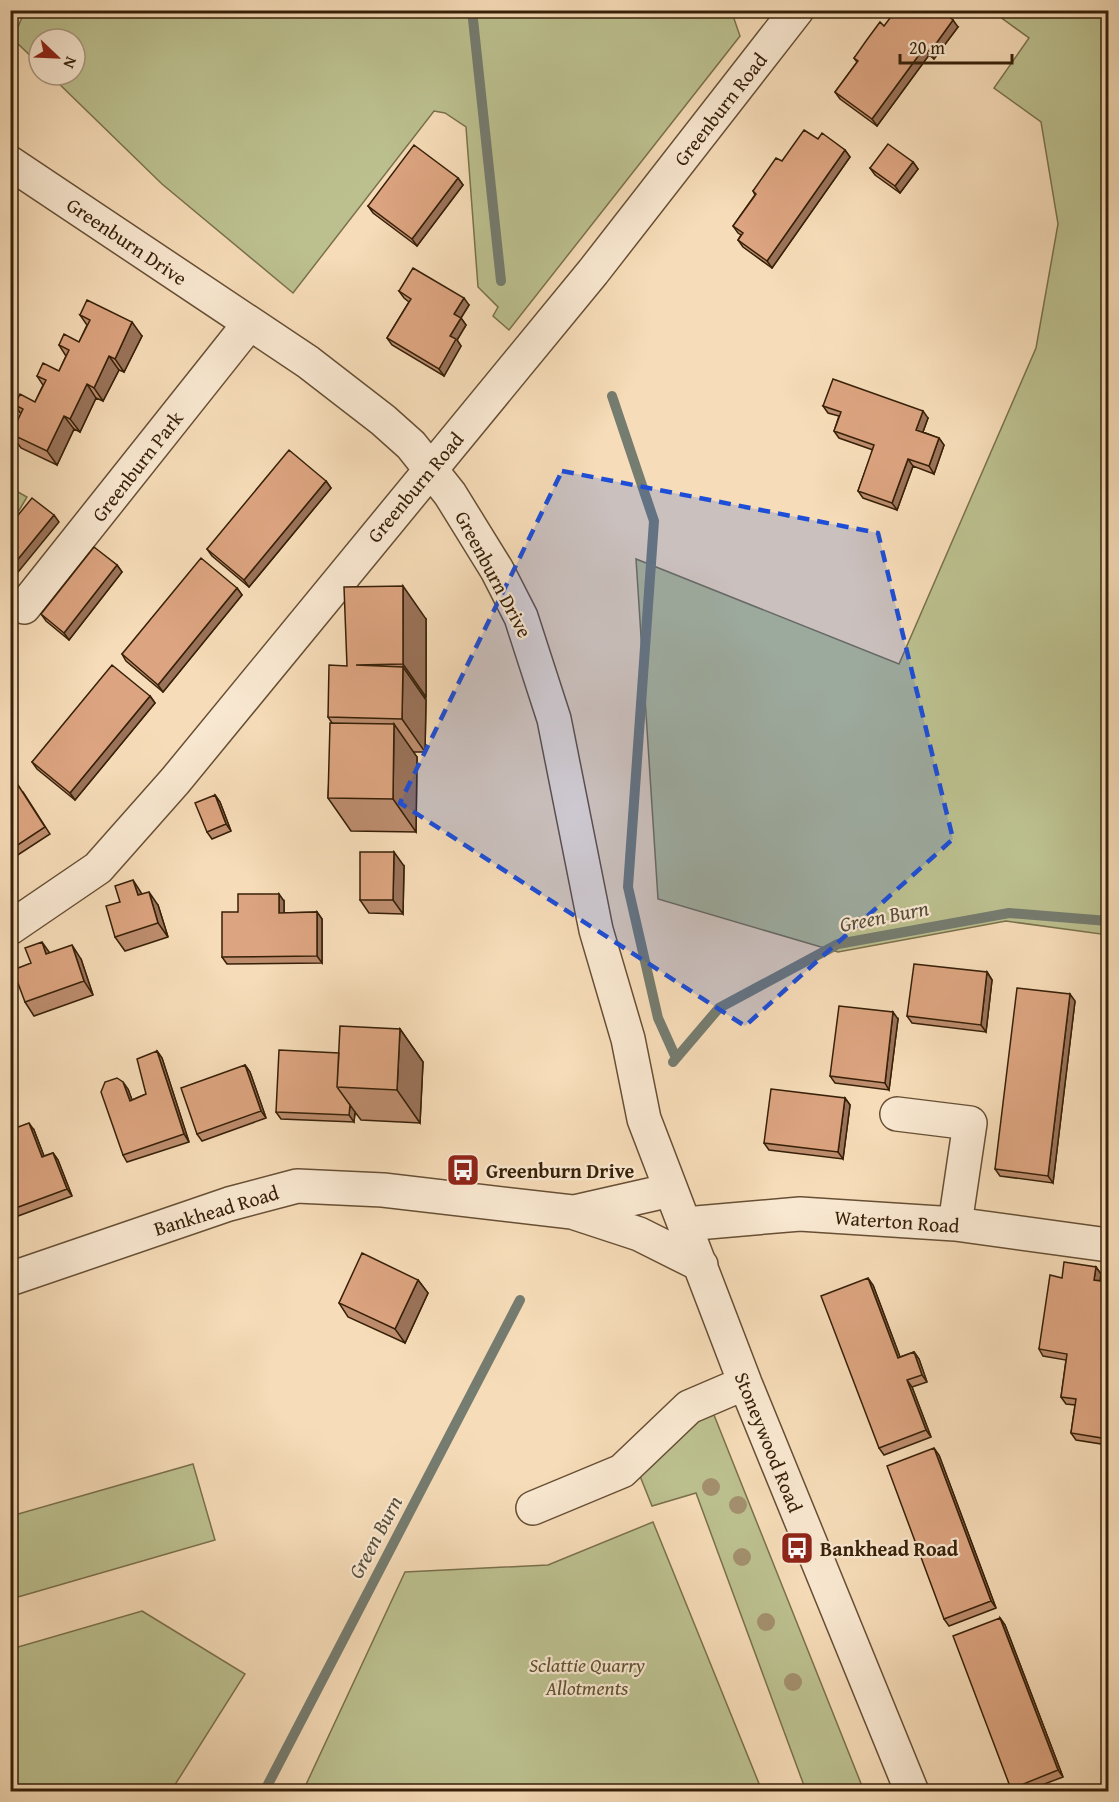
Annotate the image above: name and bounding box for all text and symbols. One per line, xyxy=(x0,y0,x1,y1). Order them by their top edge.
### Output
north arrow xyxy=(27,27,87,87)
scale bar xyxy=(900,27,1012,65)
text: 20 m xyxy=(909,34,945,61)
street label: Greenburn Road xyxy=(667,46,774,172)
text: N xyxy=(58,53,84,73)
street label: Greenburn Drive xyxy=(61,190,193,292)
street label: Greenburn Park xyxy=(85,404,190,527)
street label: Greenburn Road xyxy=(360,425,470,549)
street label: Greenburn Drive xyxy=(448,506,540,642)
water label: Green Burn xyxy=(837,892,932,940)
bus stop icon: Greenburn Drive xyxy=(445,1152,481,1188)
place label: Greenburn Drive xyxy=(486,1156,635,1185)
street label: Bankhead Road xyxy=(150,1177,282,1243)
street label: Waterton Road xyxy=(834,1202,961,1240)
street label: Stoneywood Road xyxy=(728,1368,810,1517)
water label: Green Burn xyxy=(340,1490,410,1584)
bus stop icon: Bankhead Road xyxy=(779,1530,815,1566)
place label: Bankhead Road xyxy=(820,1534,959,1563)
park label: Sclattie Quarry Allotments xyxy=(529,1650,645,1702)

